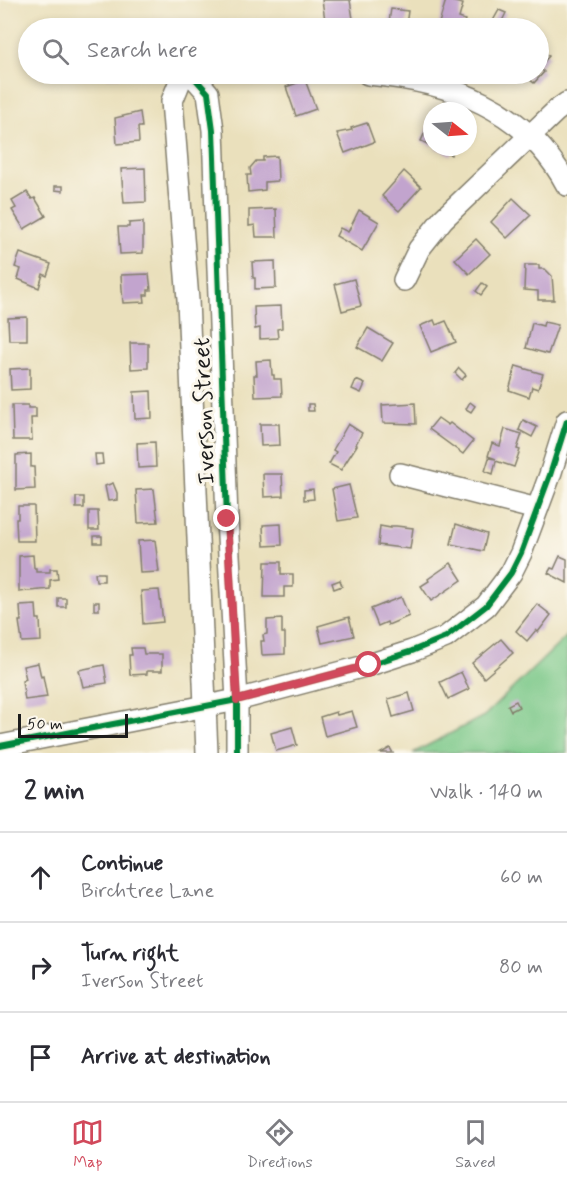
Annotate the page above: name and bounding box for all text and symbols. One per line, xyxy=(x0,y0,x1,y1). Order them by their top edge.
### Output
search box xyxy=(18,18,549,84)
icon: search xyxy=(39,35,72,68)
text: Search here xyxy=(87,37,198,65)
north arrow xyxy=(423,102,477,156)
street label: Iverson Street xyxy=(187,337,223,485)
route end xyxy=(213,505,239,531)
route start xyxy=(355,651,381,677)
scale bar xyxy=(18,711,128,738)
text: 50 m xyxy=(27,714,63,735)
text: 2 min xyxy=(24,775,85,809)
text: Walk · 140 m xyxy=(430,779,543,806)
text: Continue xyxy=(81,850,163,878)
icon: ahead xyxy=(24,861,57,894)
text: 60 m xyxy=(500,864,543,891)
text: Birchtree Lane xyxy=(81,878,214,905)
text: Turn right xyxy=(81,940,179,968)
icon: right xyxy=(24,951,57,984)
text: 80 m xyxy=(499,954,543,981)
text: Iverson Street xyxy=(81,968,203,995)
icon: arrive xyxy=(24,1041,57,1074)
text: Arrive at destination xyxy=(81,1043,271,1071)
tab: Map xyxy=(71,1116,104,1173)
tab: Directions xyxy=(247,1116,313,1173)
tab: Saved xyxy=(455,1116,496,1173)

